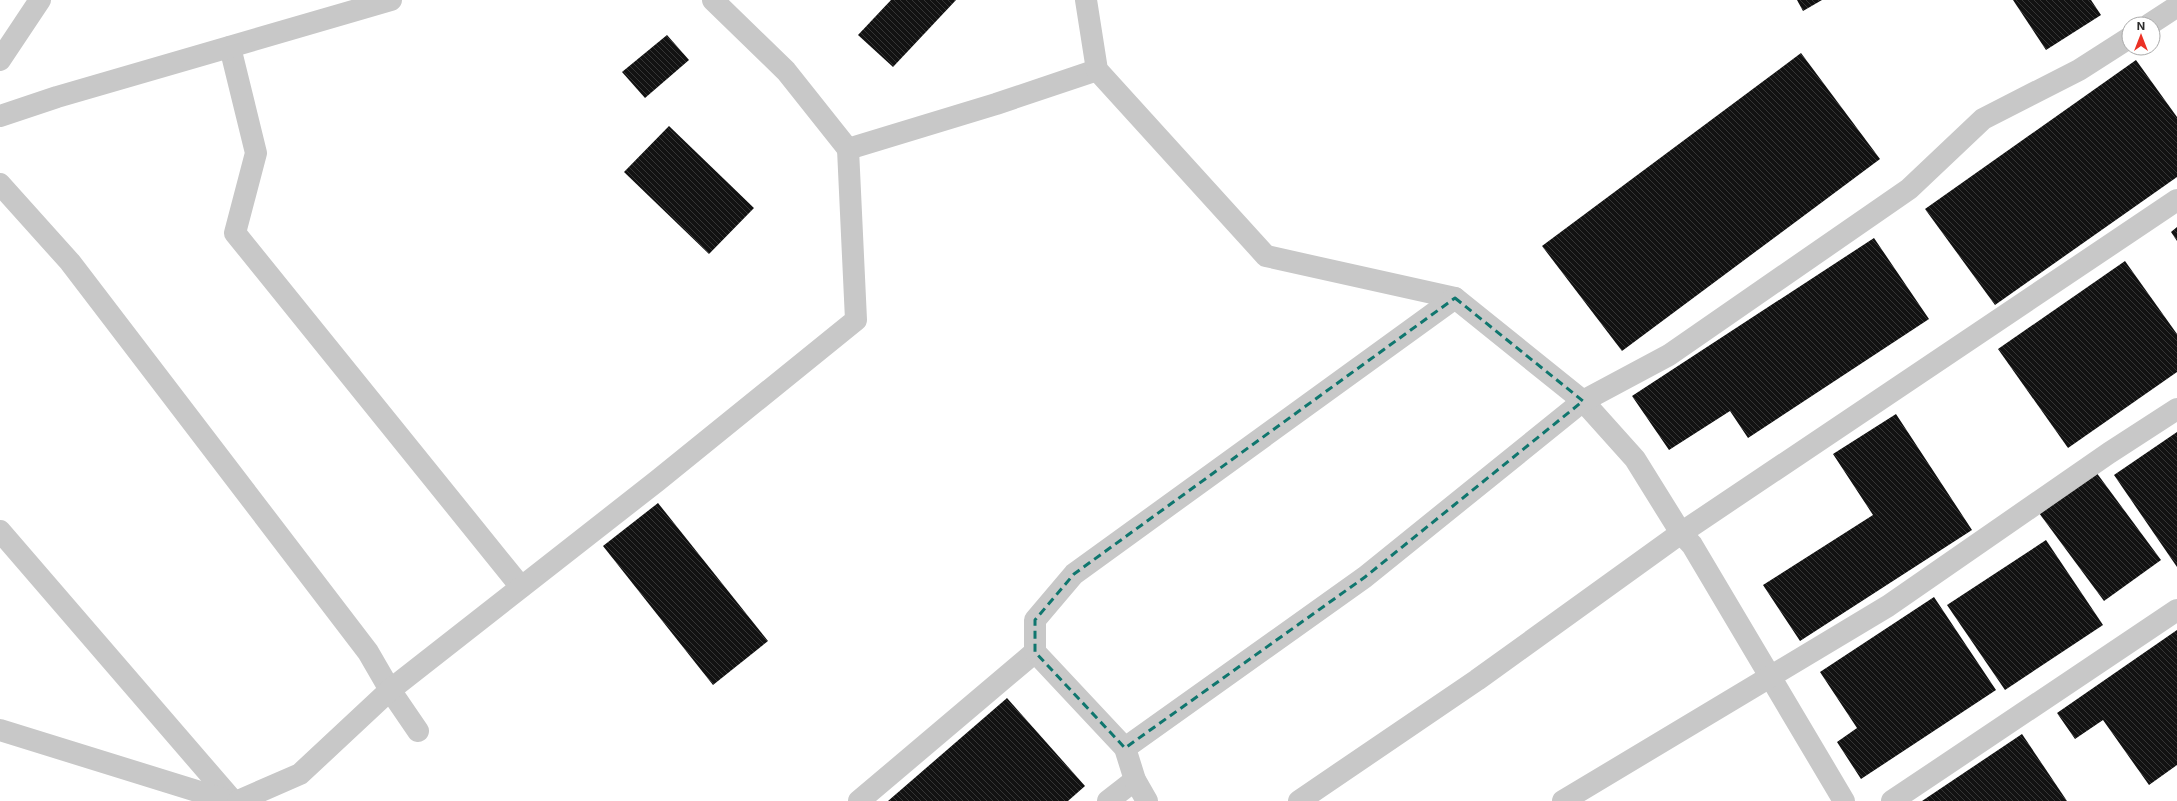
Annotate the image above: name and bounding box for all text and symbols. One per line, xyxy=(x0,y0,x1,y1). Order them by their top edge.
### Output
north arrow xyxy=(2121,16,2161,56)
text: N xyxy=(2137,19,2145,33)

